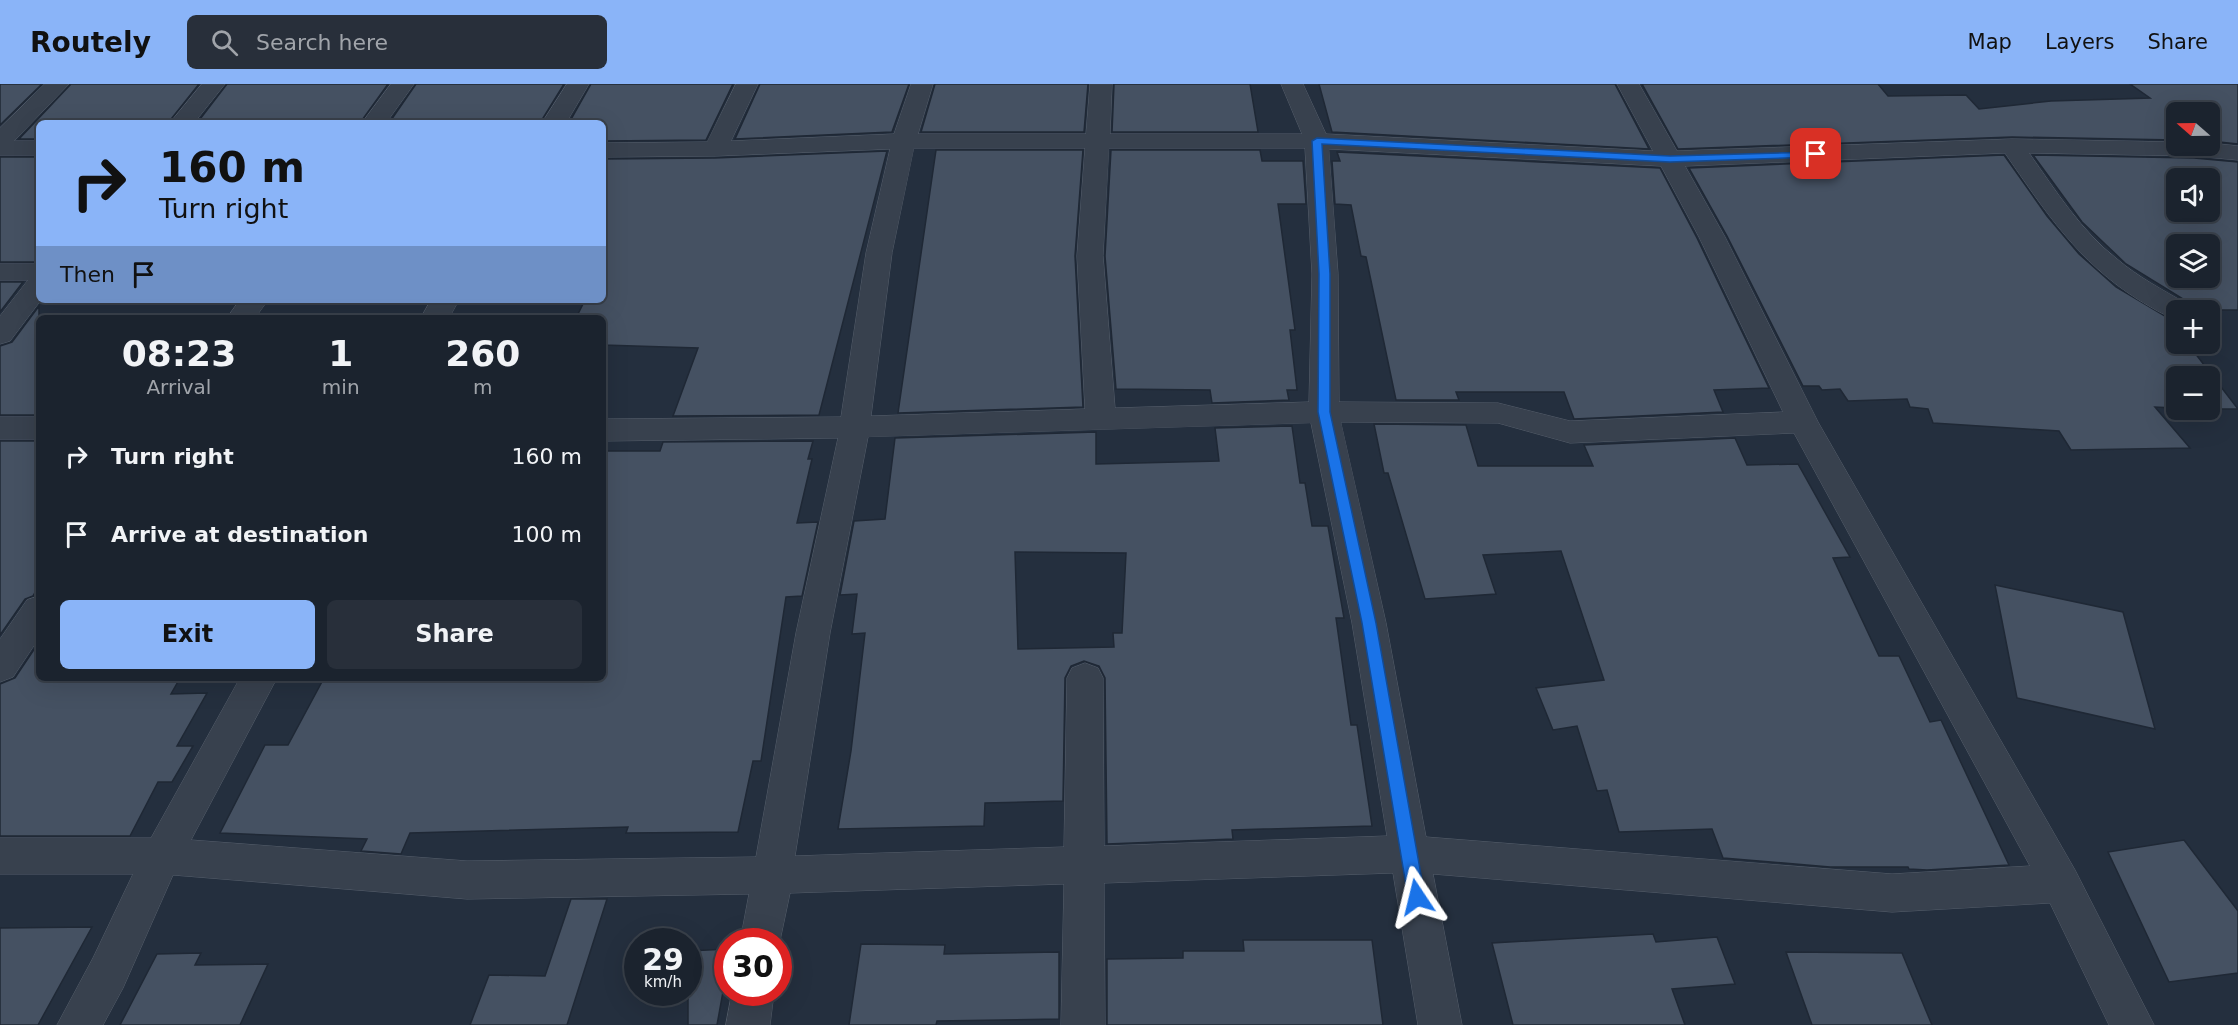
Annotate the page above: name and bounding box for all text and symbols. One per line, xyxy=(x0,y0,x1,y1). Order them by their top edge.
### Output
search box xyxy=(187,15,607,69)
text: Routely xyxy=(30,26,151,59)
icon: search xyxy=(208,26,241,59)
text: Search here xyxy=(256,30,388,55)
text: Map xyxy=(1968,30,2012,54)
text: Layers xyxy=(2045,30,2114,54)
text: Share xyxy=(2147,30,2208,54)
north arrow xyxy=(2166,102,2220,156)
map controls xyxy=(2166,102,2220,420)
pin xyxy=(1790,128,1841,179)
icon: arrive xyxy=(1799,137,1832,170)
text: 160 m xyxy=(159,143,305,192)
icon: right xyxy=(60,144,138,222)
button: sound xyxy=(2166,168,2220,222)
text: Turn right xyxy=(159,193,288,224)
button: layers xyxy=(2166,234,2220,288)
icon: arrive xyxy=(127,258,160,291)
text: Then xyxy=(60,262,115,287)
button: + xyxy=(2166,300,2220,354)
text: 08:23 xyxy=(122,333,236,374)
text: 1 xyxy=(328,333,353,374)
text: 260 xyxy=(445,333,520,374)
button: − xyxy=(2166,366,2220,420)
text: Arrival xyxy=(146,375,211,399)
text: min xyxy=(322,375,360,399)
text: m xyxy=(473,375,493,399)
icon: right xyxy=(60,440,93,473)
text: Turn right xyxy=(111,444,234,469)
text: 160 m xyxy=(512,444,582,469)
icon: arrive xyxy=(60,518,93,551)
text: Arrive at destination xyxy=(111,522,368,547)
text: 100 m xyxy=(512,522,582,547)
button: Exit xyxy=(60,600,315,669)
button: Share xyxy=(327,600,582,669)
position arrow xyxy=(1385,865,1449,929)
speed limit sign: 30 xyxy=(714,928,792,1006)
text: 29 xyxy=(642,942,684,977)
text: km/h xyxy=(644,973,682,991)

